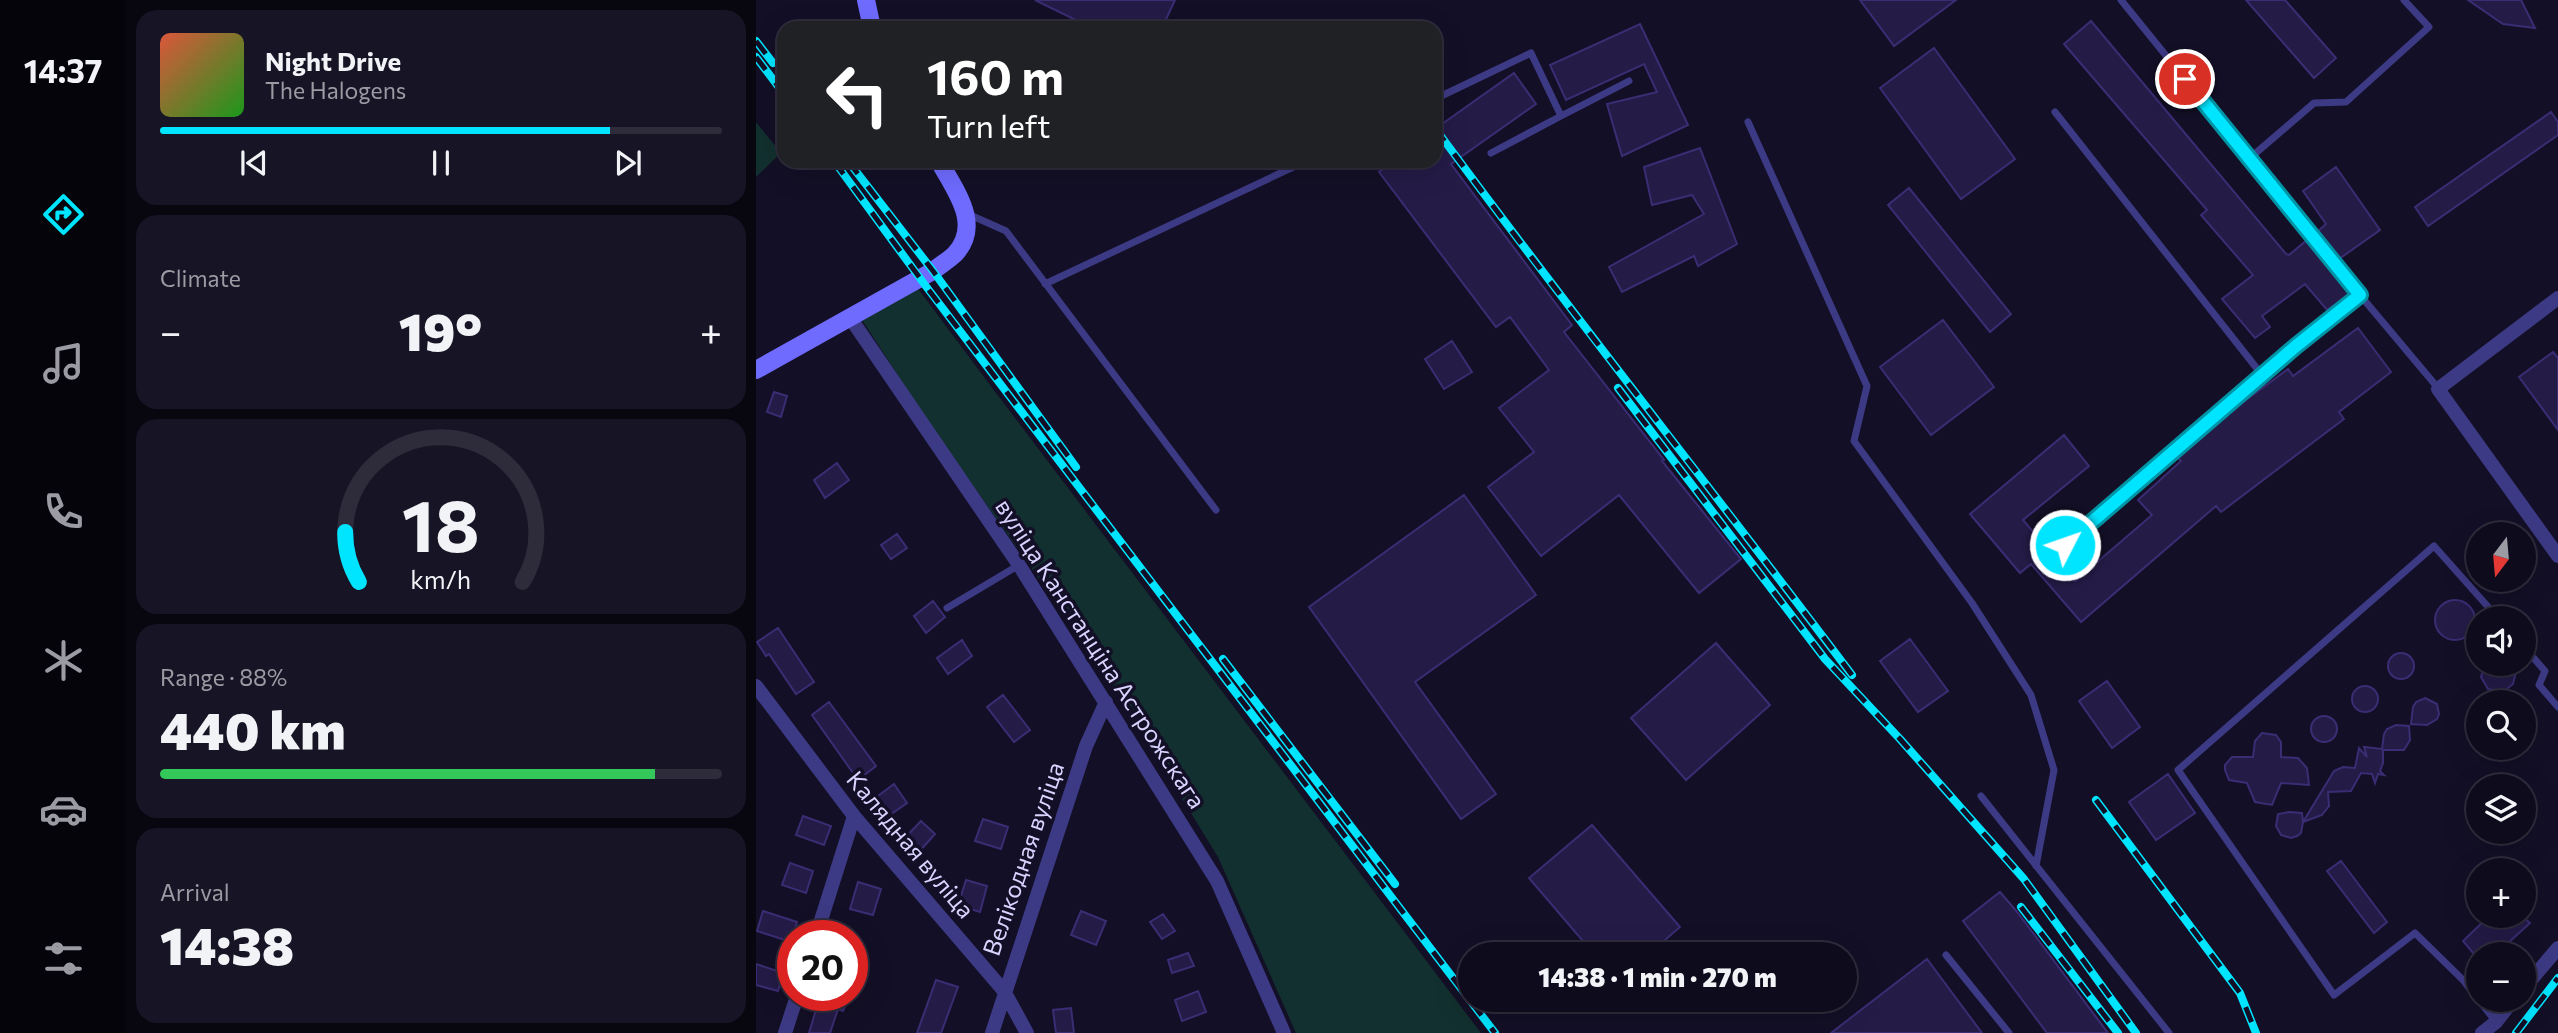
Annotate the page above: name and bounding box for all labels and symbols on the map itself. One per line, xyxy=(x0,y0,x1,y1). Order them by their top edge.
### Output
pin xyxy=(2155,49,2215,109)
street label: вуліца Канстанціна Астрожскага xyxy=(990,493,1212,813)
position arrow xyxy=(2028,508,2102,582)
north arrow xyxy=(2466,522,2536,592)
street label: Велікодная вуліца xyxy=(976,758,1069,959)
street label: Калядная вуліца xyxy=(841,765,981,923)
speed limit sign: 20 xyxy=(777,920,868,1011)

